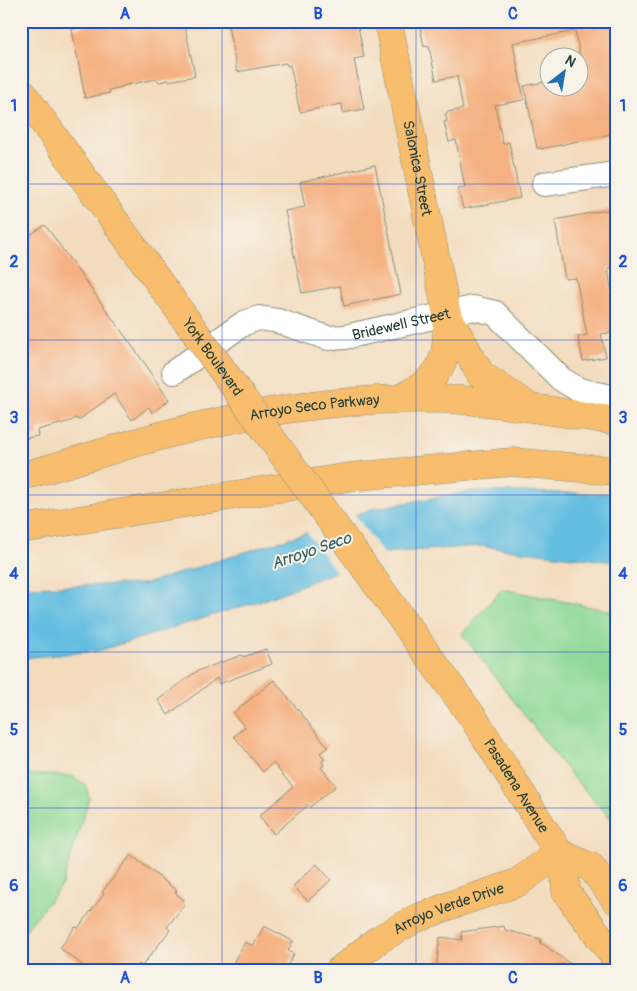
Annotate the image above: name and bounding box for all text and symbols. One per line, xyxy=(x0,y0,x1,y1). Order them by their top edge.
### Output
text: A xyxy=(120,4,131,24)
text: B xyxy=(313,4,323,24)
text: C xyxy=(508,4,518,24)
north arrow xyxy=(540,48,590,98)
text: N xyxy=(562,52,579,71)
text: 1 xyxy=(11,96,17,116)
text: 1 xyxy=(620,96,626,116)
street label: Salonica Street xyxy=(398,119,436,219)
text: 2 xyxy=(10,252,19,272)
text: 2 xyxy=(619,252,628,272)
street label: Bridewell Street xyxy=(350,304,453,345)
street label: York Boulevard xyxy=(177,314,247,400)
street label: Arroyo Seco Parkway xyxy=(248,391,381,425)
text: 3 xyxy=(10,408,19,428)
text: 3 xyxy=(619,408,628,428)
water label: Arroyo Seco xyxy=(269,528,355,574)
text: 4 xyxy=(9,564,19,584)
text: 4 xyxy=(618,564,628,584)
text: 5 xyxy=(10,720,19,740)
text: 5 xyxy=(619,720,628,740)
street label: Pasadena Avenue xyxy=(479,735,553,837)
text: 6 xyxy=(9,876,19,896)
text: 6 xyxy=(618,876,628,896)
street label: Arroyo Verde Drive xyxy=(390,879,507,939)
text: A xyxy=(120,968,131,988)
text: B xyxy=(313,968,323,988)
text: C xyxy=(508,968,518,988)

